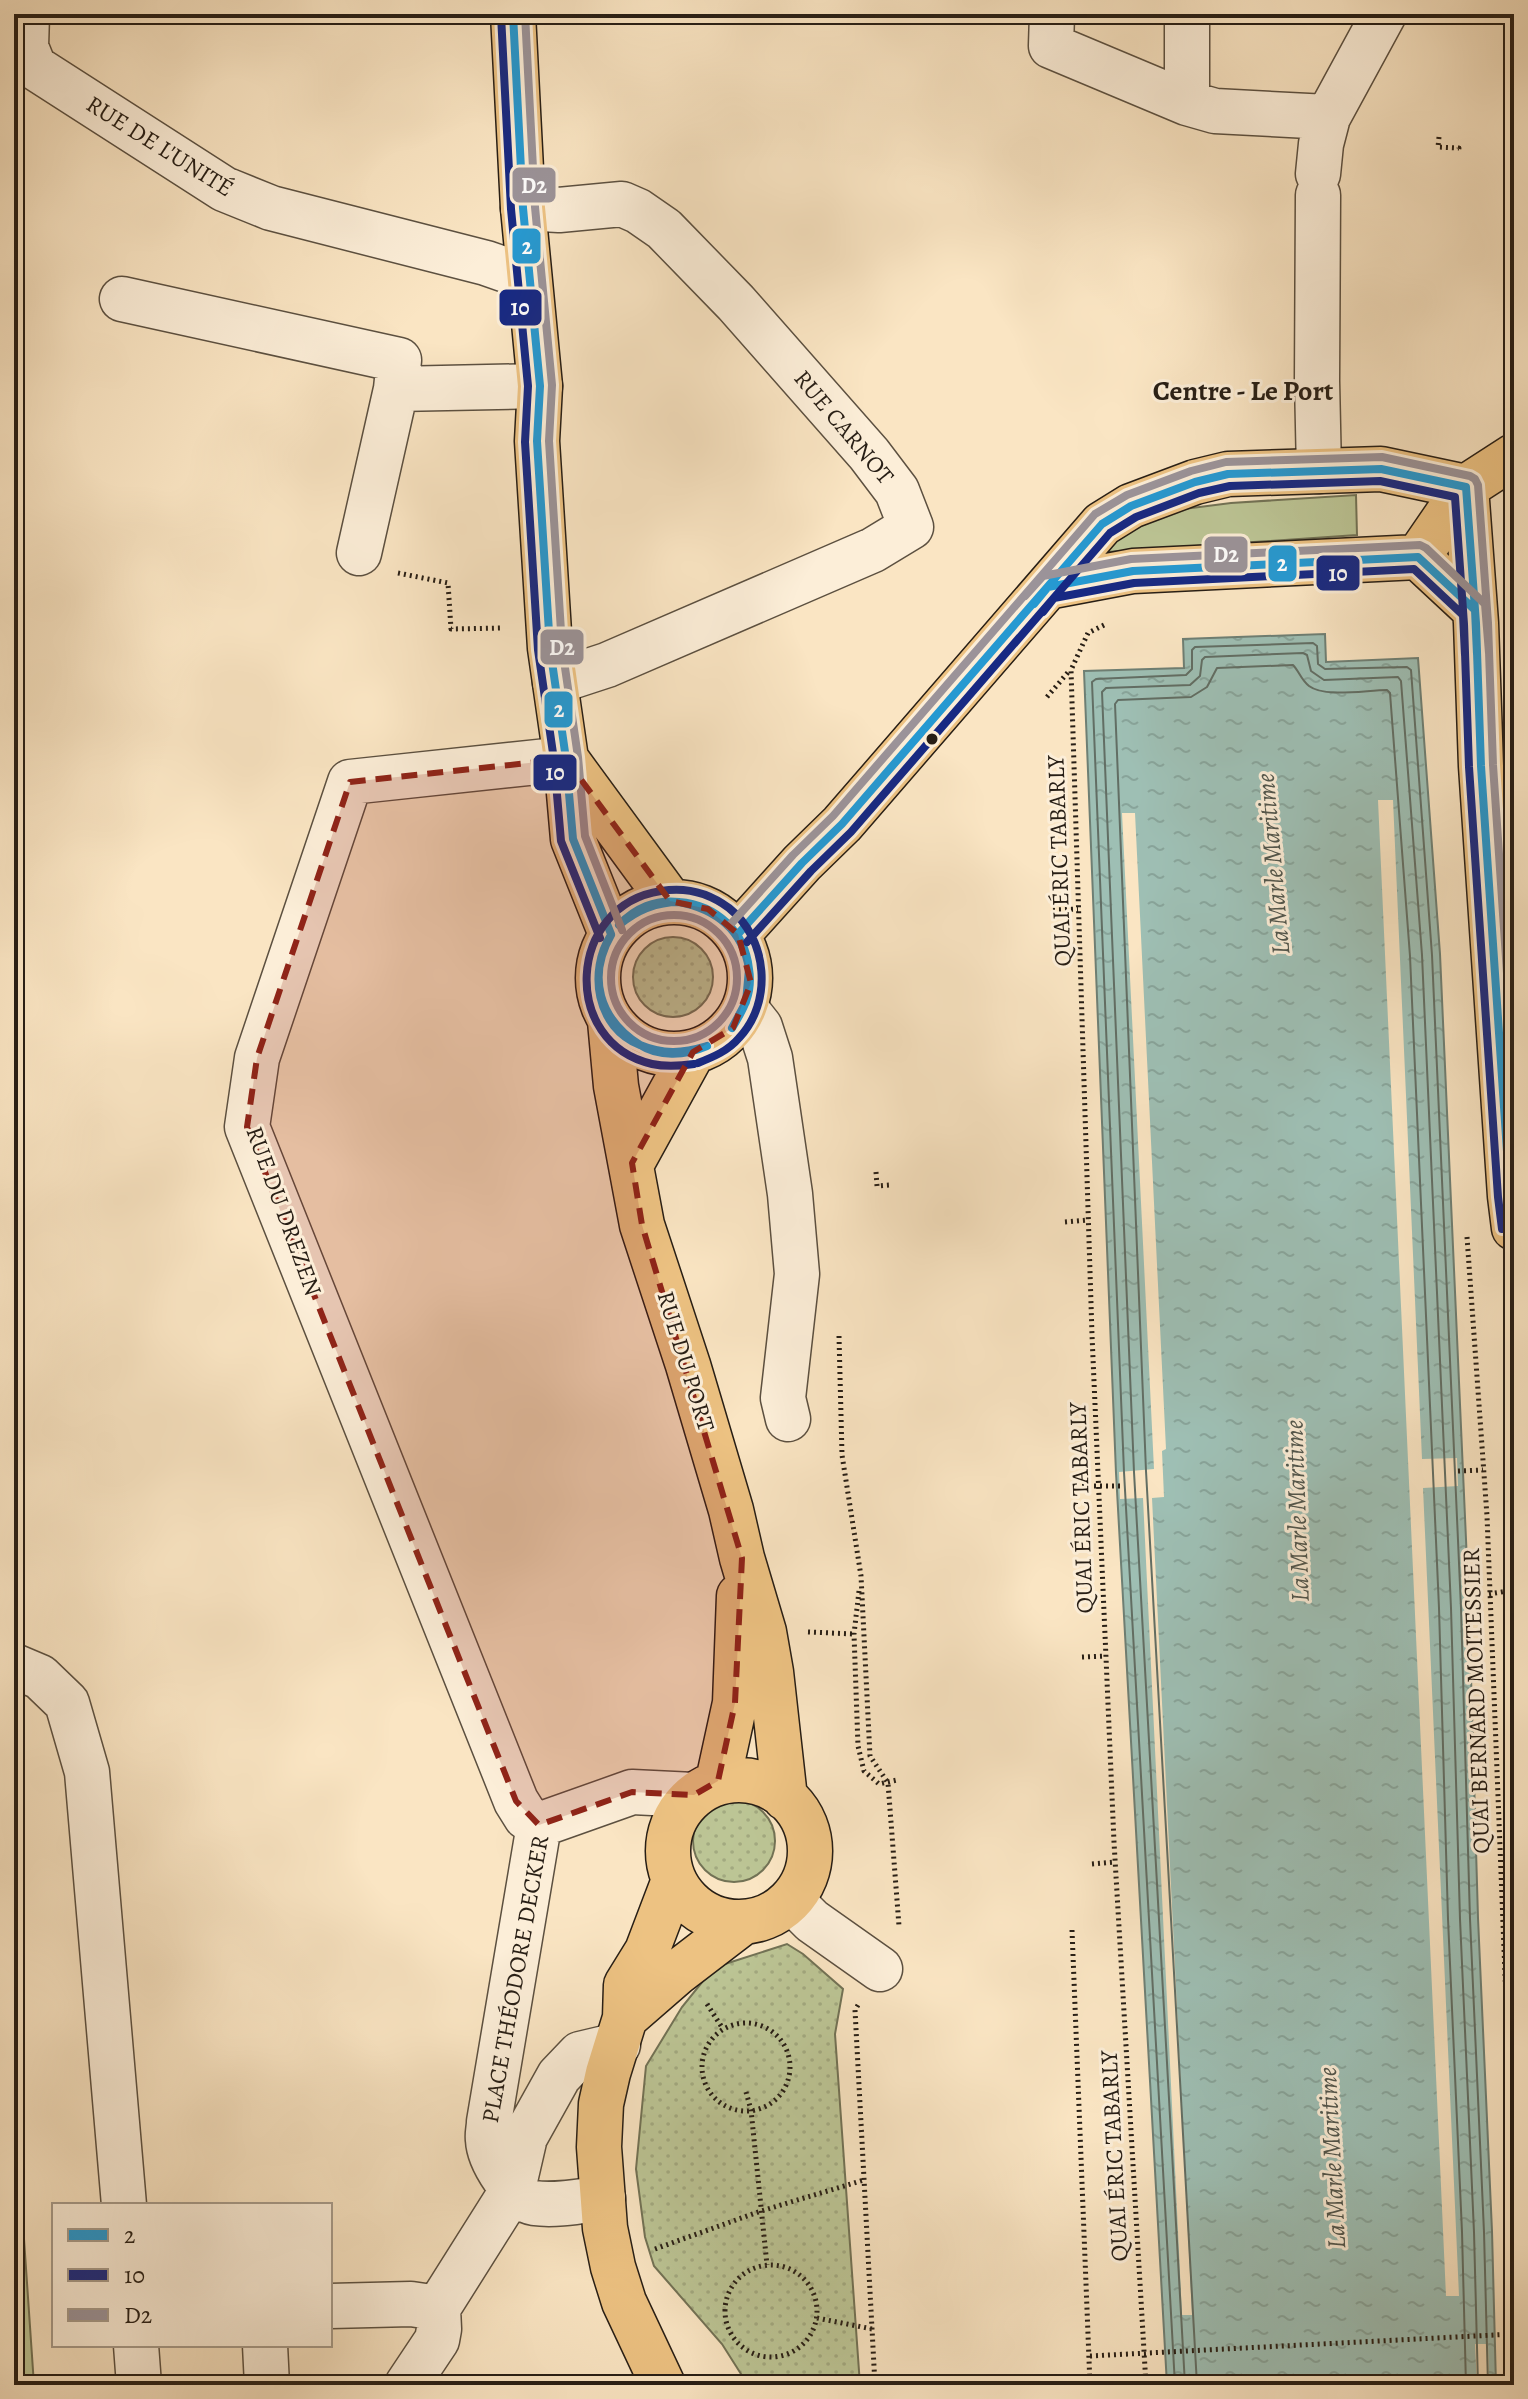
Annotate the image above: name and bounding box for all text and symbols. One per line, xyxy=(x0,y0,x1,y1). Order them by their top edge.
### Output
street label: RUE DE L'UNITÉ xyxy=(80,88,240,204)
line badge: D2 xyxy=(511,166,557,204)
text: D2 xyxy=(521,171,547,201)
line badge: 2 xyxy=(511,227,542,265)
text: 2 xyxy=(522,232,533,262)
line badge: 10 xyxy=(498,288,543,327)
text: 10 xyxy=(511,293,529,323)
street label: RUE CARNOT xyxy=(787,363,901,491)
district label: Centre - Le Port xyxy=(1153,372,1333,410)
line badge: D2 xyxy=(1203,535,1249,574)
text: D2 xyxy=(1213,540,1239,570)
line badge: 2 xyxy=(1267,544,1298,583)
text: 2 xyxy=(1277,549,1288,579)
line badge: 10 xyxy=(1315,554,1361,592)
text: 10 xyxy=(1329,559,1347,589)
line badge: D2 xyxy=(539,628,585,666)
text: D2 xyxy=(549,633,575,663)
line badge: 2 xyxy=(543,690,574,729)
text: 2 xyxy=(554,695,565,725)
unlabelled marker xyxy=(924,731,940,747)
line badge: 10 xyxy=(532,753,578,792)
street label: QUAI ÉRIC TABARLY xyxy=(1039,754,1079,967)
text: 10 xyxy=(546,758,564,788)
water label: La Marle Maritime xyxy=(1248,772,1298,956)
street label: RUE DU DREZEN xyxy=(238,1122,330,1300)
street label: RUE DU PORT xyxy=(649,1287,723,1435)
street label: QUAI ÉRIC TABARLY xyxy=(1061,1401,1101,1614)
water label: La Marle Maritime xyxy=(1276,1419,1318,1603)
street label: QUAI BERNARD MOITESSIER xyxy=(1455,1547,1497,1854)
street label: PLACE THÉODORE DECKER xyxy=(474,1832,556,2125)
street label: QUAI ÉRIC TABARLY xyxy=(1092,2049,1136,2262)
water label: La Marle Maritime xyxy=(1310,2066,1354,2250)
legend xyxy=(52,2203,332,2347)
text: 2 xyxy=(124,2219,135,2251)
text: 10 xyxy=(124,2259,145,2291)
text: D2 xyxy=(124,2299,152,2331)

